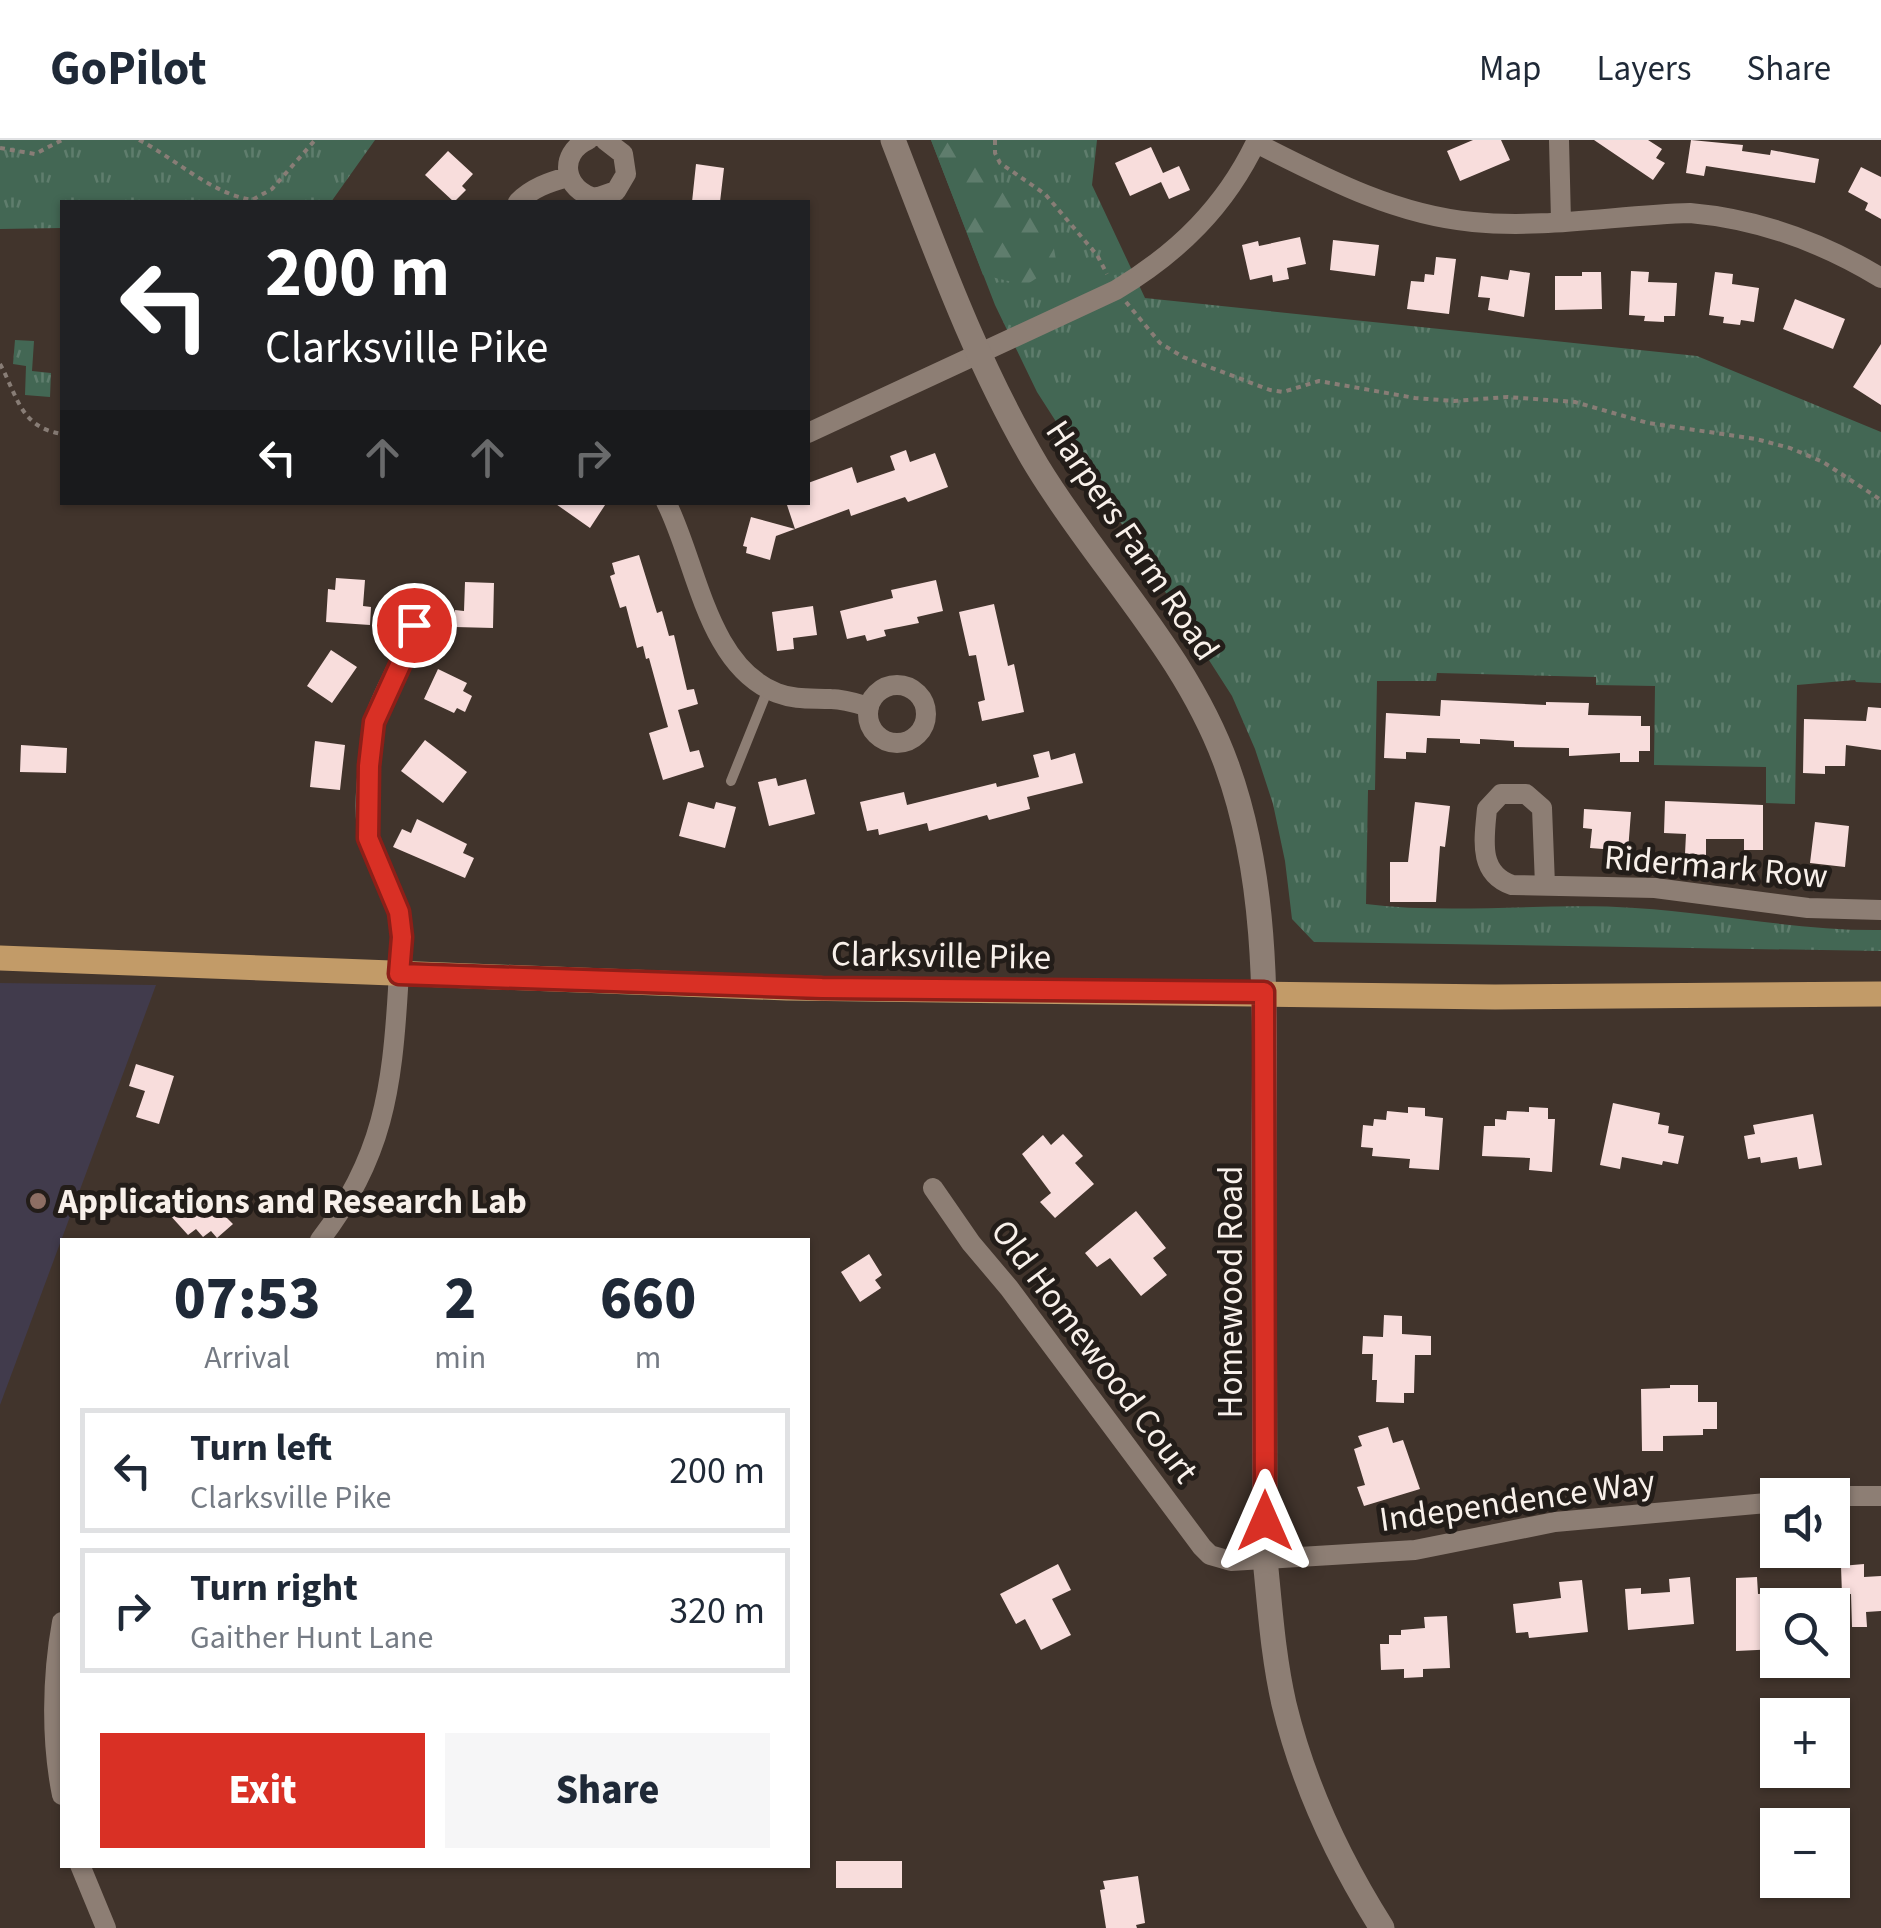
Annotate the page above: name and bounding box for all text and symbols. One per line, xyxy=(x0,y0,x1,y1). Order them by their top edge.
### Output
text: GoPilot xyxy=(50,35,207,103)
text: Map xyxy=(1479,44,1542,94)
text: Layers xyxy=(1597,44,1691,94)
text: Share xyxy=(1746,44,1831,94)
text: 200 m xyxy=(265,223,450,323)
icon: left xyxy=(100,240,230,370)
text: Clarksville Pike xyxy=(265,316,548,380)
street label: Harpers Farm Road xyxy=(1033,410,1231,671)
icon: left xyxy=(250,430,305,485)
icon: ahead xyxy=(355,430,410,485)
icon: ahead xyxy=(460,430,515,485)
icon: right xyxy=(565,430,620,485)
pin xyxy=(372,583,457,668)
icon: arrive xyxy=(387,598,442,653)
street label: Ridermark Row xyxy=(1602,832,1830,902)
street label: Clarksville Pike xyxy=(830,929,1052,983)
street label: Homewood Road xyxy=(1206,1166,1256,1418)
place label: Applications and Research Lab xyxy=(57,1177,527,1227)
marker: Applications and Research Lab xyxy=(27,1190,49,1212)
street label: Old Homewood Court xyxy=(978,1209,1210,1494)
text: 07:53 xyxy=(174,1257,321,1342)
text: 2 xyxy=(444,1257,476,1342)
text: 660 xyxy=(600,1257,696,1342)
text: Arrival xyxy=(204,1335,290,1381)
text: min xyxy=(434,1335,486,1381)
text: m xyxy=(635,1335,661,1381)
text: Turn left xyxy=(190,1421,332,1475)
icon: left xyxy=(105,1443,160,1498)
text: 200 m xyxy=(669,1444,765,1498)
street label: Independence Way xyxy=(1376,1457,1658,1545)
position arrow xyxy=(1213,1469,1317,1573)
text: Clarksville Pike xyxy=(190,1475,391,1521)
map controls xyxy=(1760,1478,1850,1898)
button: sound xyxy=(1760,1478,1850,1568)
text: Turn right xyxy=(190,1561,358,1615)
icon: right xyxy=(105,1583,160,1638)
text: 320 m xyxy=(669,1584,765,1638)
button: search xyxy=(1760,1588,1850,1678)
text: Gaither Hunt Lane xyxy=(190,1615,433,1661)
button: + xyxy=(1760,1698,1850,1788)
button: Exit xyxy=(100,1733,425,1848)
button: Share xyxy=(445,1733,770,1848)
button: − xyxy=(1760,1808,1850,1898)

